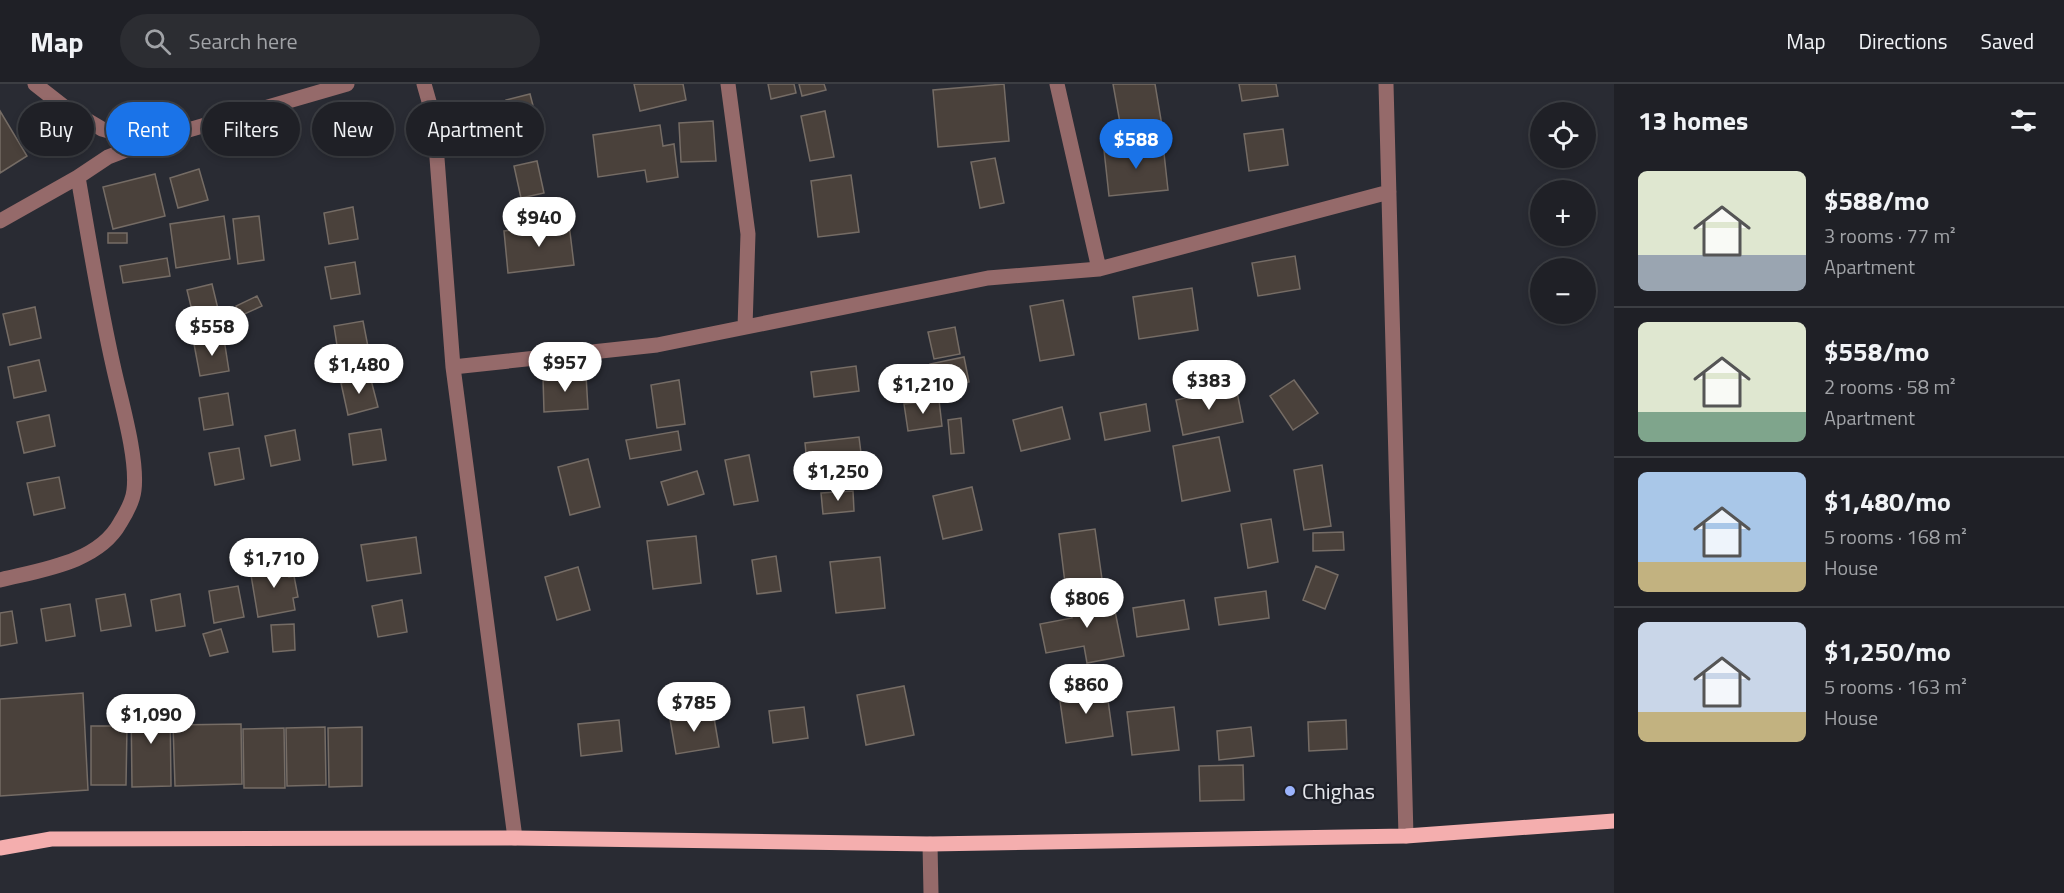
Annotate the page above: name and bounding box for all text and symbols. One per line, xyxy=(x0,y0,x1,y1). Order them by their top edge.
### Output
search box xyxy=(120,14,540,68)
text: Map xyxy=(30,20,84,63)
text: Search here xyxy=(189,24,298,58)
icon: search xyxy=(141,25,174,58)
text: Map xyxy=(1786,25,1826,57)
text: Directions xyxy=(1859,25,1948,57)
text: Saved xyxy=(1981,25,2034,57)
text: 13 homes xyxy=(1638,101,1748,140)
chip: Buy xyxy=(18,102,94,156)
chip: Rent xyxy=(106,102,190,156)
chip: Filters xyxy=(202,102,300,156)
chip: New xyxy=(312,102,394,156)
chip: Apartment xyxy=(406,102,544,156)
map controls xyxy=(1530,102,1596,324)
button: locate xyxy=(1530,102,1596,168)
icon: filters xyxy=(2007,104,2040,137)
pin: $588 xyxy=(1100,119,1172,170)
text: $588 xyxy=(1114,123,1158,154)
button: + xyxy=(1530,180,1596,246)
text: $588/mo xyxy=(1824,181,1929,220)
icon: home xyxy=(1686,195,1758,267)
pin: $940 xyxy=(503,197,575,248)
text: $940 xyxy=(517,201,561,232)
text: 3 rooms · 77 m² xyxy=(1824,220,1956,251)
text: Apartment xyxy=(1824,251,1915,282)
button: − xyxy=(1530,258,1596,324)
pin: $558 xyxy=(176,306,248,357)
text: $558 xyxy=(190,310,234,341)
text: $558/mo xyxy=(1824,332,1929,371)
pin: $957 xyxy=(529,342,601,393)
pin: $1,480 xyxy=(310,344,408,395)
text: $957 xyxy=(543,346,587,377)
icon: home xyxy=(1686,346,1758,418)
text: $1,480 xyxy=(328,348,390,379)
pin: $383 xyxy=(1173,360,1245,411)
pin: $1,210 xyxy=(874,364,972,415)
text: $383 xyxy=(1187,364,1231,395)
text: $1,210 xyxy=(892,368,954,399)
text: 2 rooms · 58 m² xyxy=(1824,371,1956,402)
text: Apartment xyxy=(1824,402,1915,433)
pin: $1,250 xyxy=(789,451,887,502)
text: $1,250 xyxy=(807,455,869,486)
text: $1,480/mo xyxy=(1824,482,1951,521)
icon: home xyxy=(1686,496,1758,568)
text: 5 rooms · 168 m² xyxy=(1824,521,1967,552)
pin: $1,710 xyxy=(225,538,323,589)
text: $1,710 xyxy=(243,542,305,573)
text: House xyxy=(1824,552,1878,583)
pin: $806 xyxy=(1051,578,1123,629)
text: $806 xyxy=(1065,582,1109,613)
text: $1,250/mo xyxy=(1824,632,1951,671)
icon: home xyxy=(1686,646,1758,718)
pin: $860 xyxy=(1050,664,1122,715)
text: $860 xyxy=(1064,668,1108,699)
text: 5 rooms · 163 m² xyxy=(1824,671,1967,702)
pin: $785 xyxy=(658,682,730,733)
text: $785 xyxy=(672,686,716,717)
pin: $1,090 xyxy=(102,694,200,745)
text: $1,090 xyxy=(120,698,182,729)
text: House xyxy=(1824,702,1878,733)
place label: Chighas xyxy=(1302,774,1375,808)
marker: Chighas xyxy=(1283,784,1297,798)

